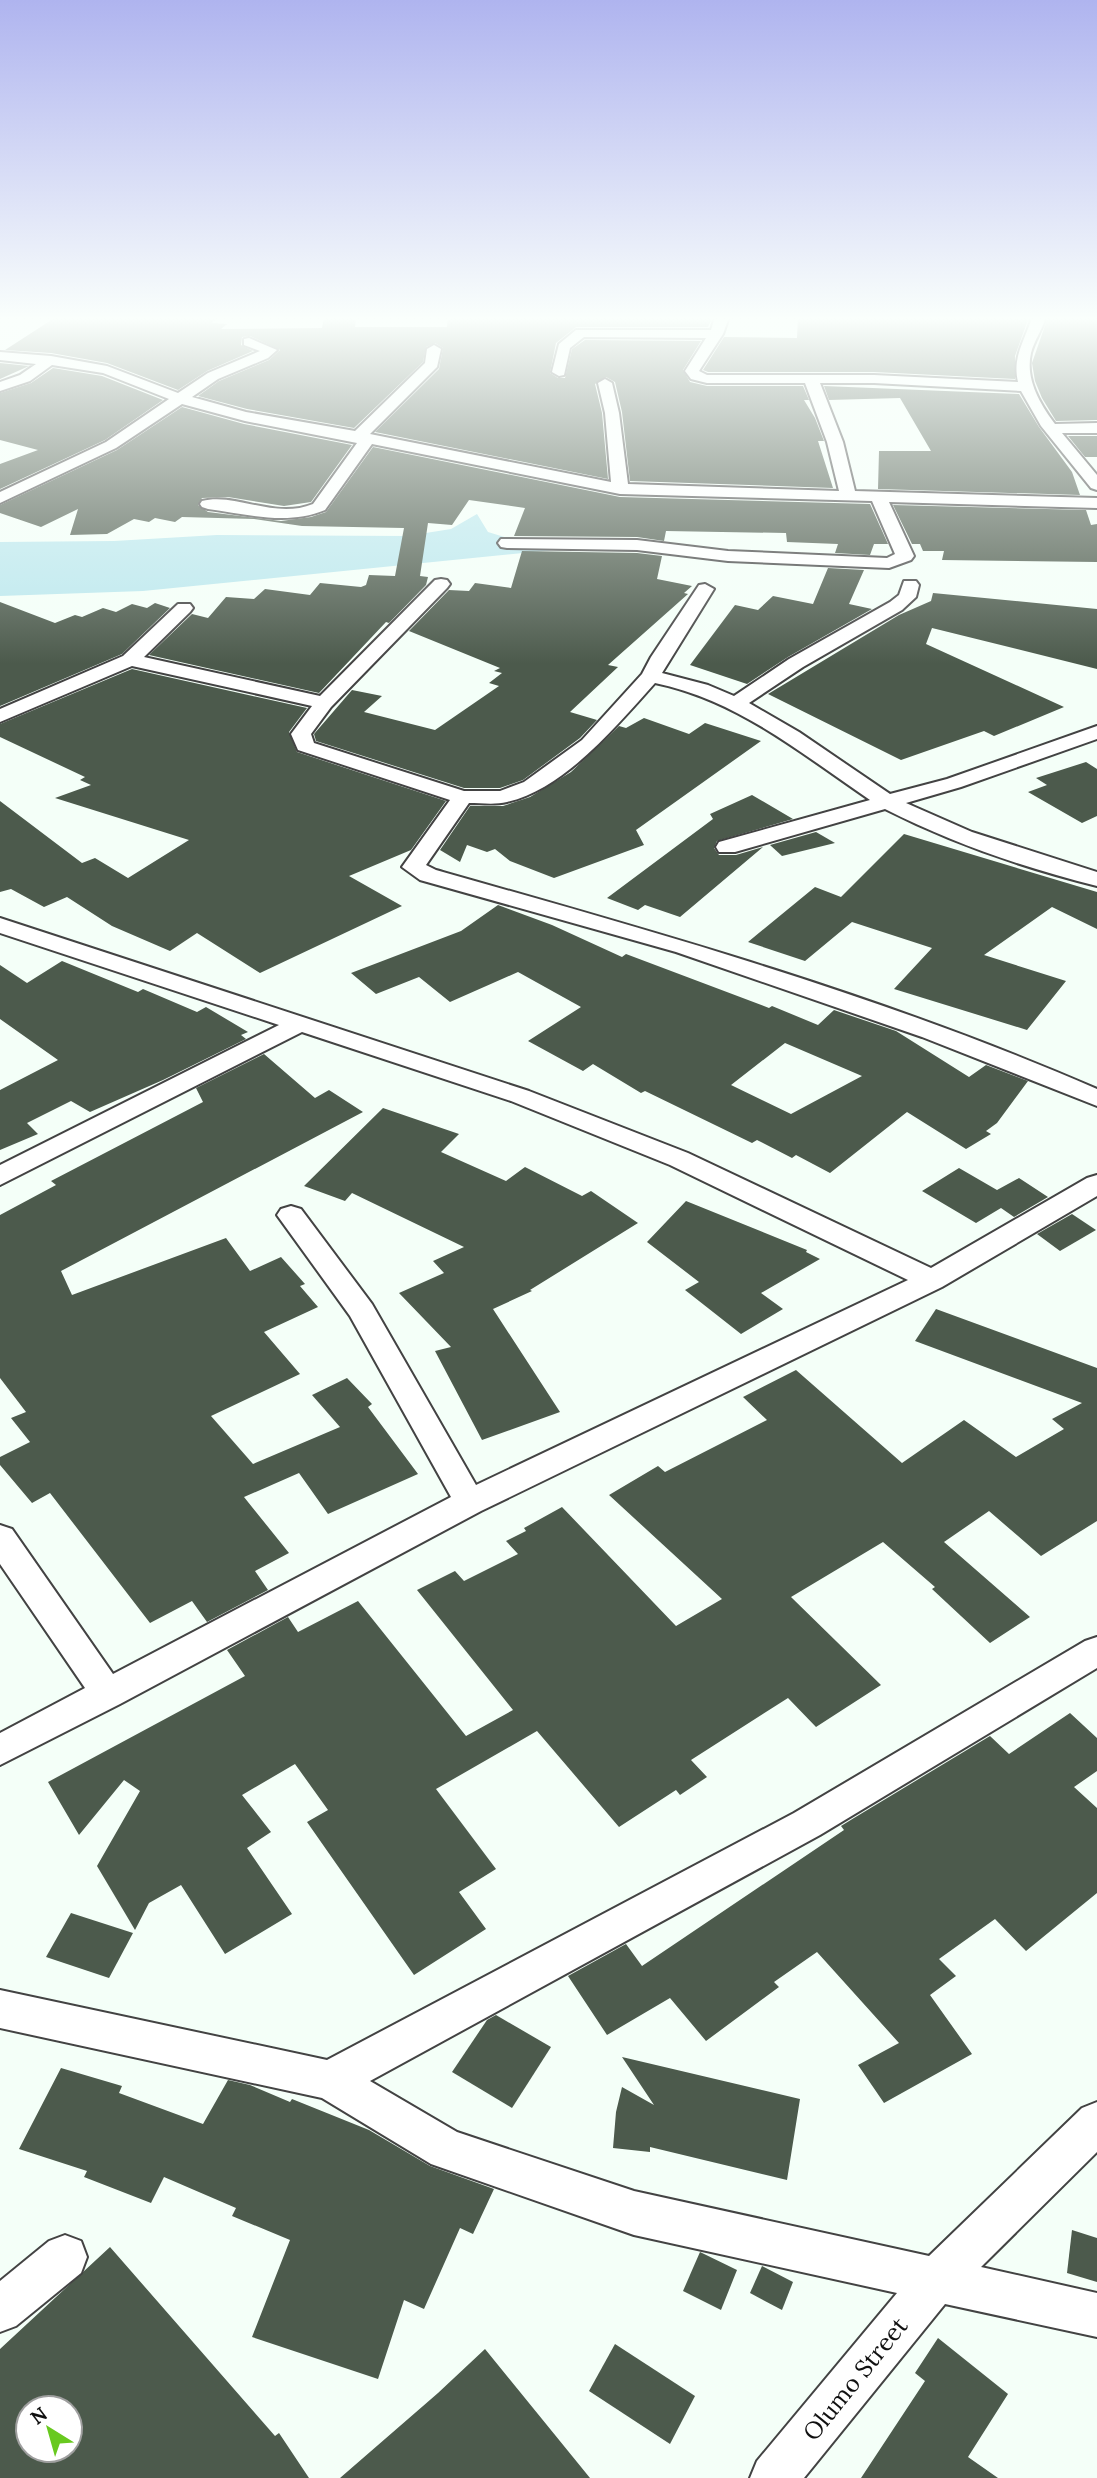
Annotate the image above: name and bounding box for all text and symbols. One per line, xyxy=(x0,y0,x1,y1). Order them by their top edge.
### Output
street label: Olumo Street xyxy=(796,2311,915,2447)
north arrow xyxy=(14,2394,84,2464)
text: N xyxy=(26,2401,52,2429)

